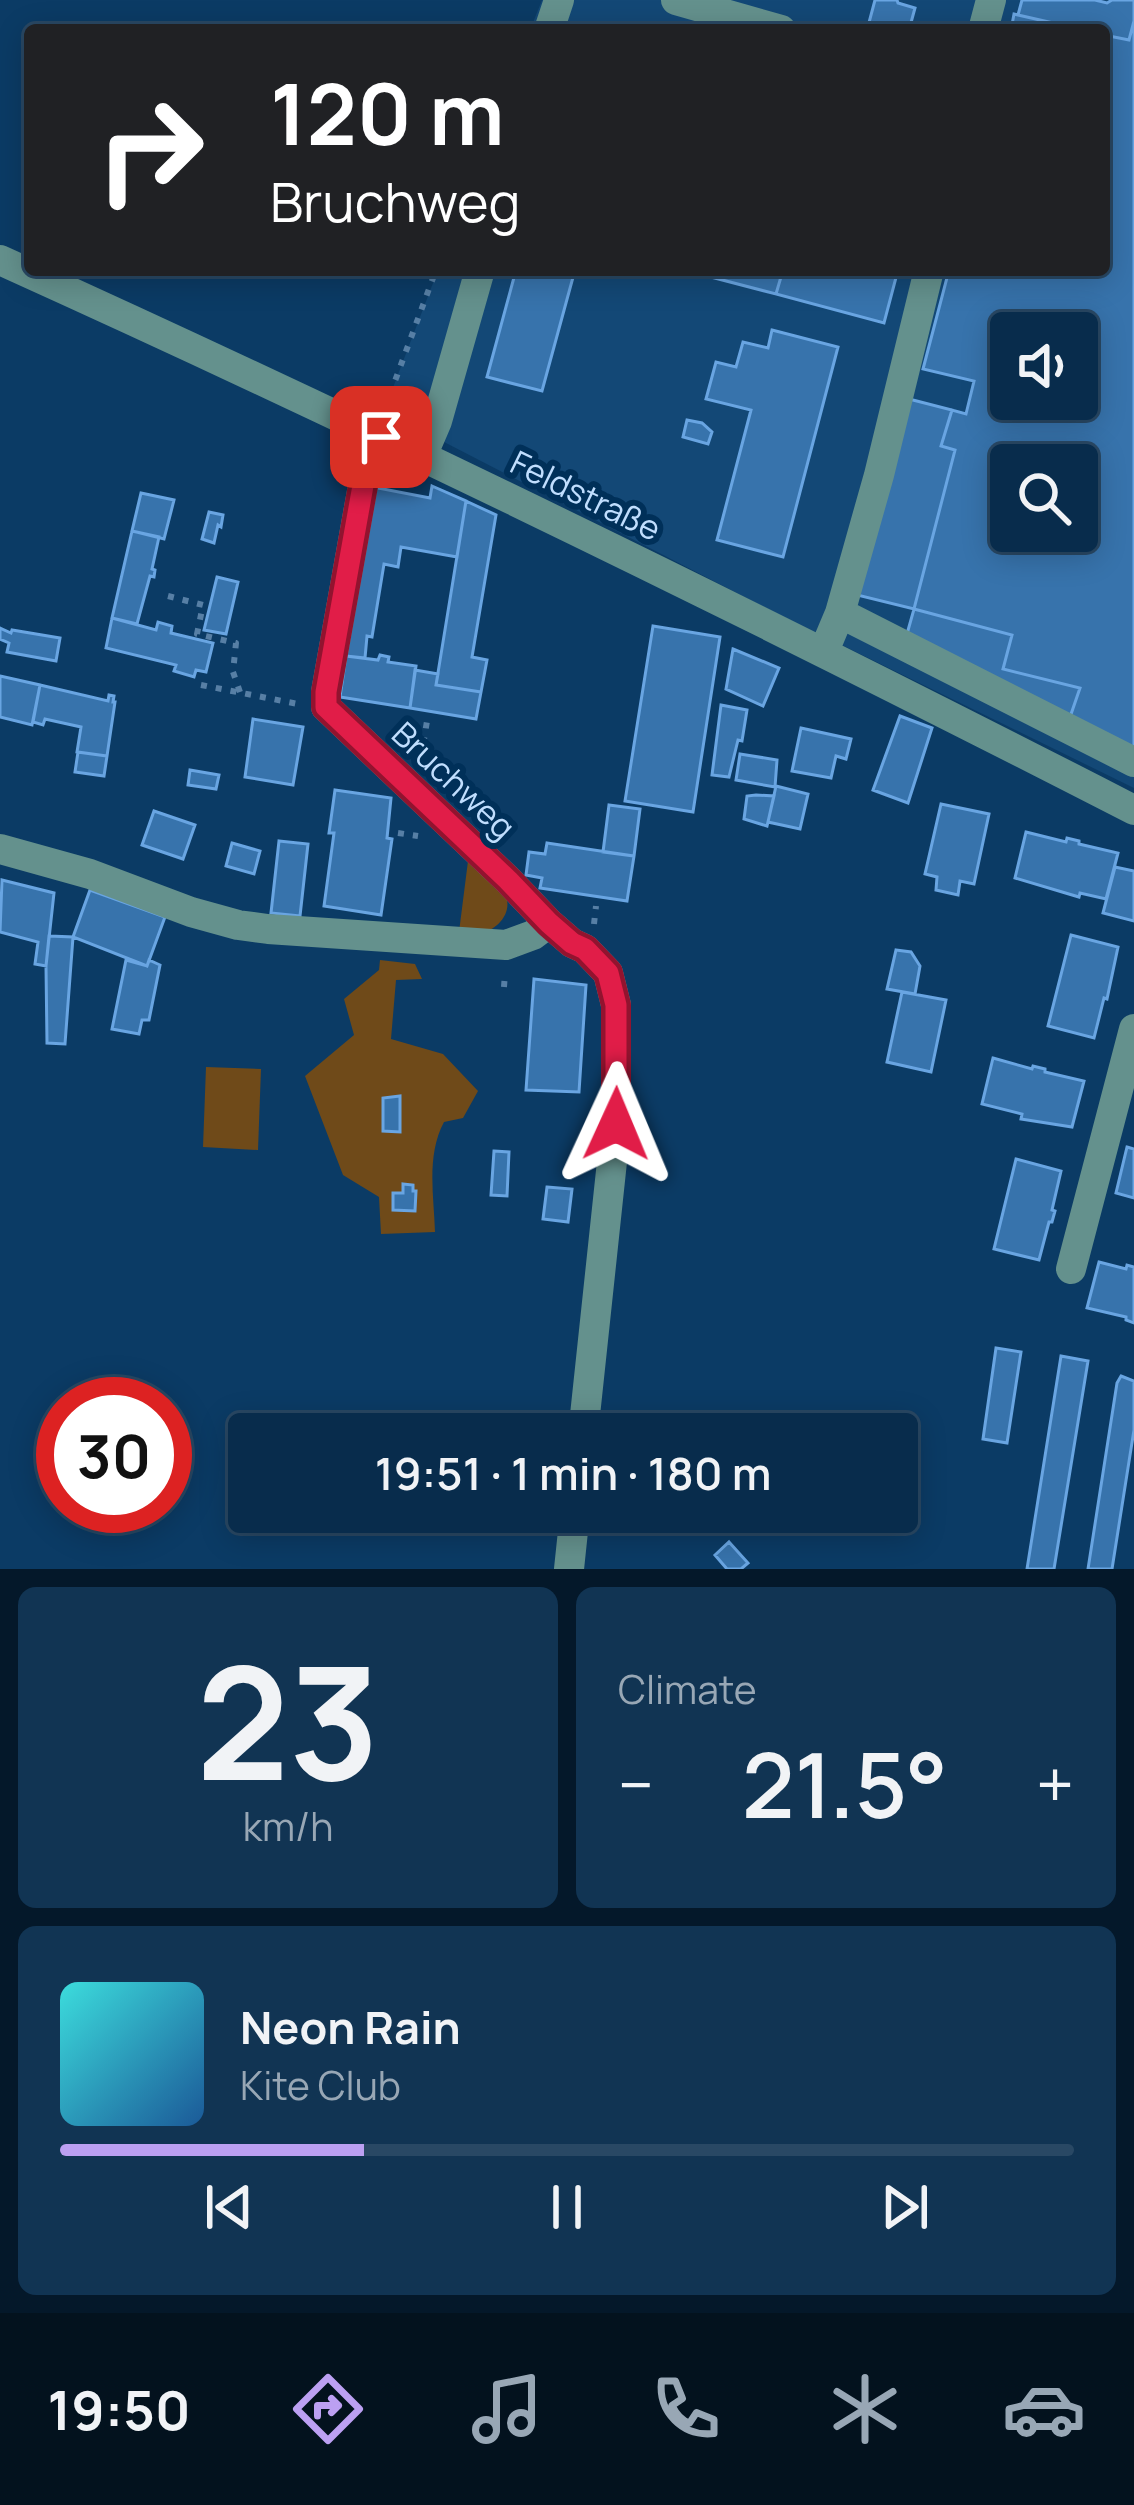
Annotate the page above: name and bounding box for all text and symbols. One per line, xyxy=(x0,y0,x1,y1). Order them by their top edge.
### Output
text: 120 m xyxy=(270,55,504,170)
icon: right xyxy=(72,72,228,228)
text: Bruchweg xyxy=(270,164,521,238)
map controls xyxy=(990,312,1098,552)
button: sound xyxy=(990,312,1098,420)
pin xyxy=(330,386,432,488)
icon: arrive xyxy=(348,404,414,470)
street label: Feldstraße xyxy=(503,439,669,551)
button: search xyxy=(990,444,1098,552)
street label: Bruchweg xyxy=(383,711,525,849)
position arrow xyxy=(553,1061,679,1187)
speed limit sign: 30 xyxy=(36,1377,192,1533)
text: 19:51 · 1 min · 180 m xyxy=(375,1442,771,1504)
text: 23 xyxy=(196,1614,380,1827)
text: Climate xyxy=(618,1662,757,1716)
text: 21.5° xyxy=(742,1722,948,1845)
text: − xyxy=(618,1739,654,1829)
text: + xyxy=(1036,1739,1074,1829)
text: km/h xyxy=(243,1799,333,1853)
text: Neon Rain xyxy=(240,1996,461,2058)
text: Kite Club xyxy=(240,2058,401,2112)
icon: previous xyxy=(196,2174,262,2240)
icon: pause xyxy=(534,2174,600,2240)
icon: next xyxy=(872,2174,938,2240)
icon: directions xyxy=(286,2367,370,2451)
icon: music xyxy=(465,2367,549,2451)
icon: phone xyxy=(644,2367,728,2451)
icon: climate xyxy=(823,2367,907,2451)
icon: car xyxy=(1002,2367,1086,2451)
text: 19:50 xyxy=(48,2372,190,2446)

